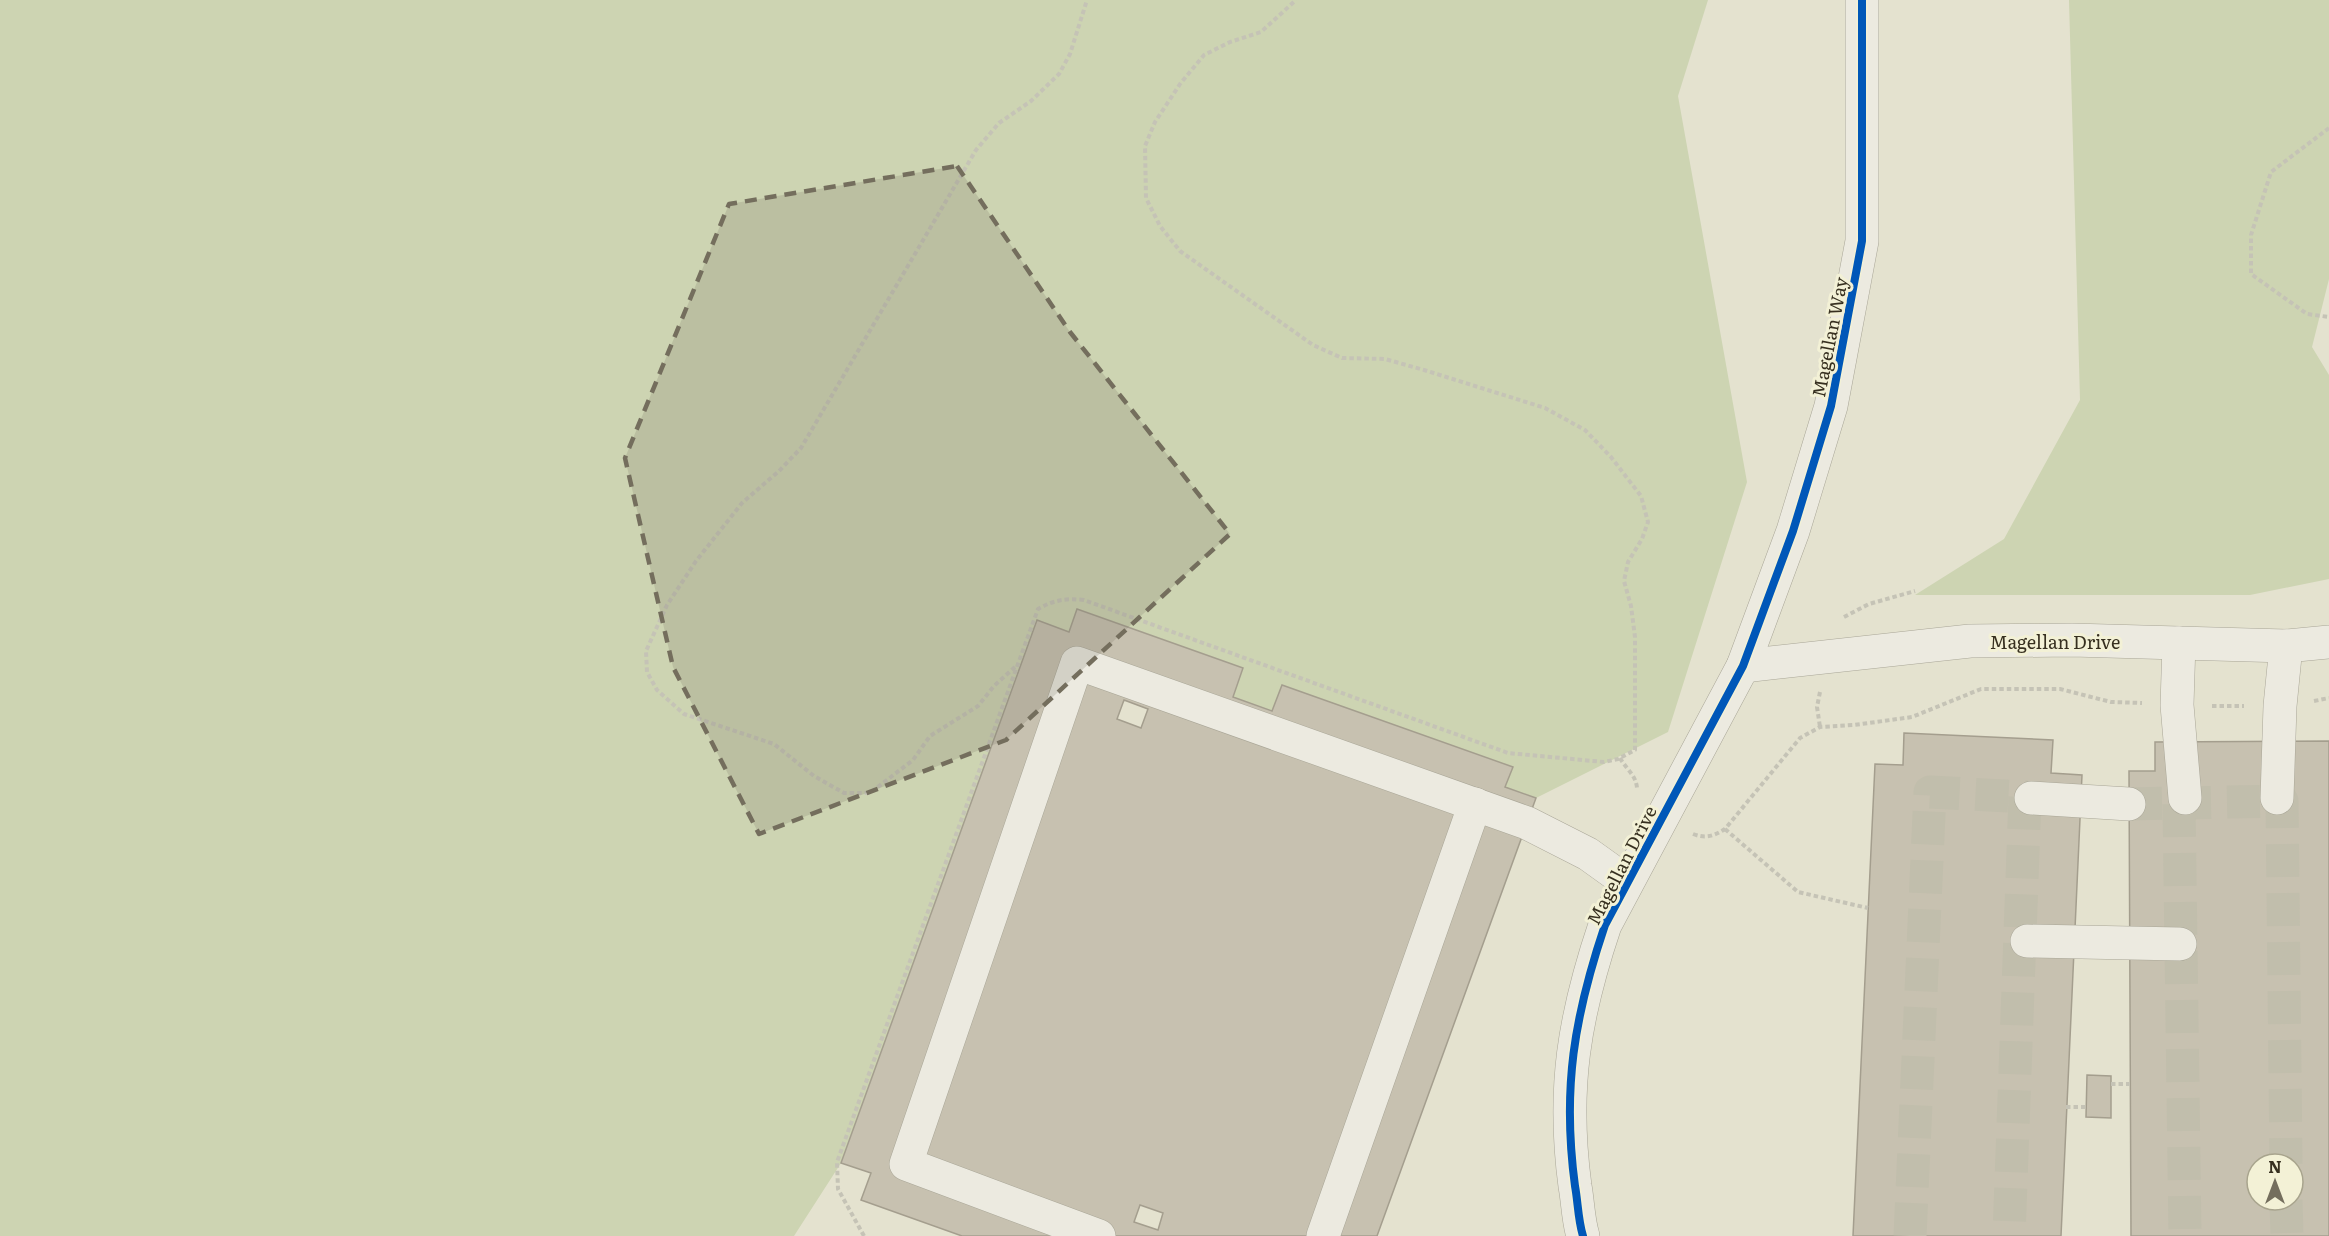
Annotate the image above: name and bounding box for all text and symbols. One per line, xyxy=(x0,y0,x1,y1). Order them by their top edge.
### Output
street label: Magellan Way xyxy=(1804,274,1854,399)
street label: Magellan Drive xyxy=(1990,628,2120,655)
street label: Magellan Drive xyxy=(1579,801,1663,929)
north arrow xyxy=(2245,1152,2305,1212)
text: N xyxy=(2268,1154,2282,1178)

